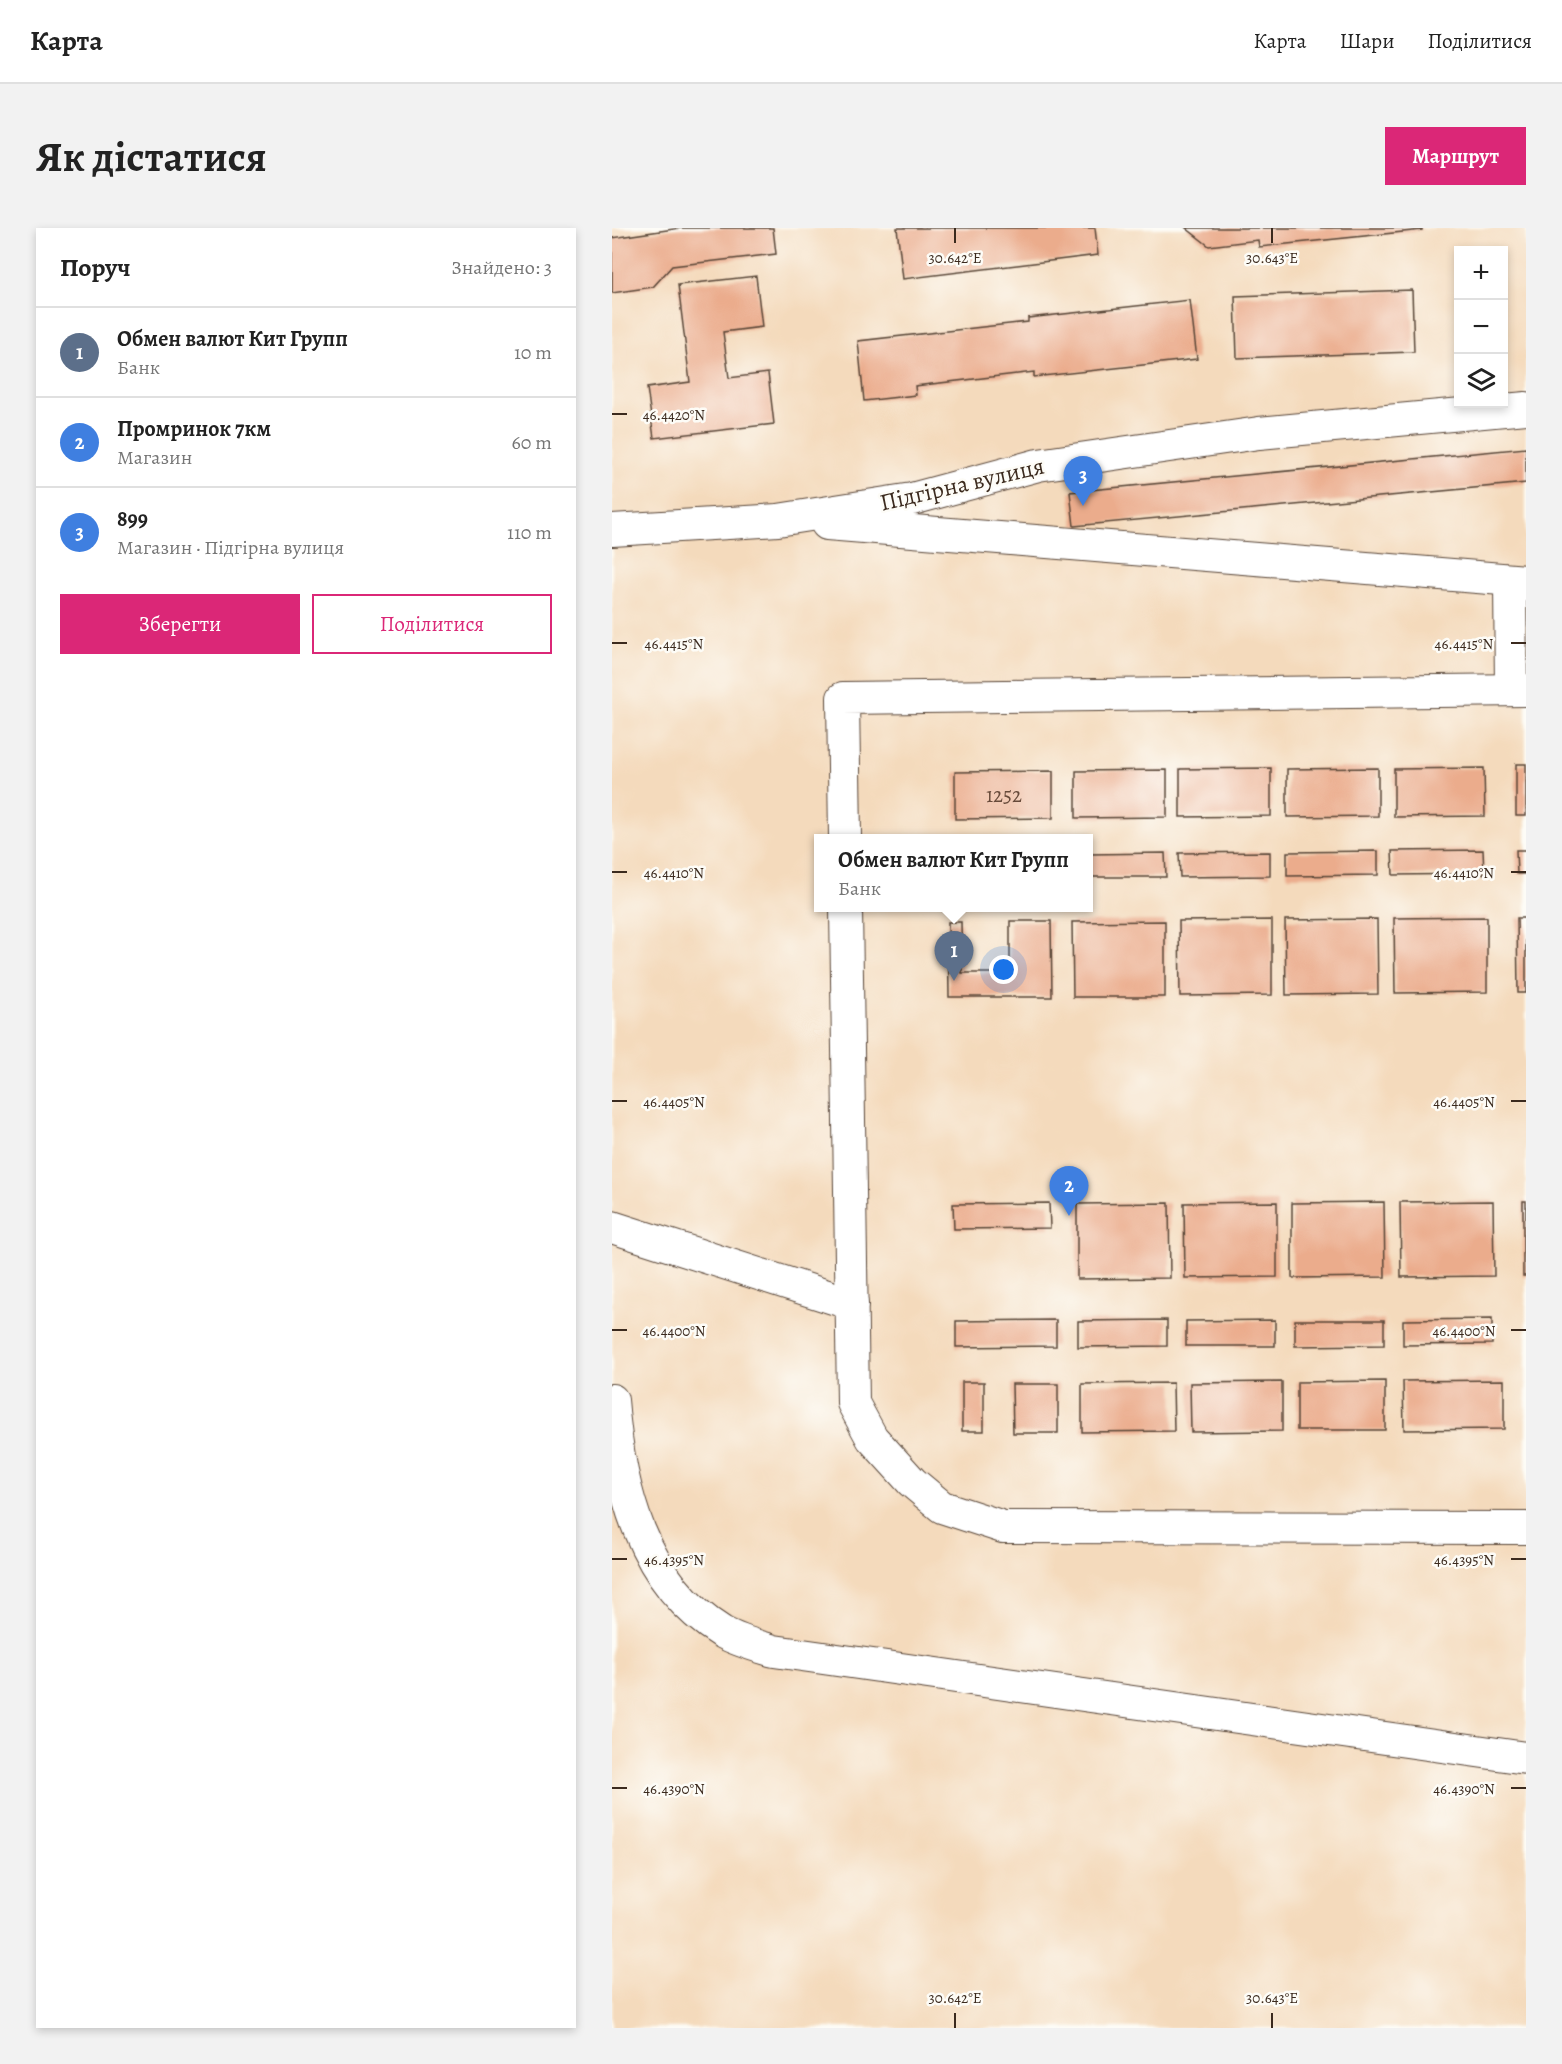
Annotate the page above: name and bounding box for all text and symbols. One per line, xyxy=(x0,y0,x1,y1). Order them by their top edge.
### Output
text: Карта xyxy=(30,22,103,60)
text: Карта xyxy=(1254,27,1306,55)
text: Шари xyxy=(1339,27,1394,55)
text: Поділитися xyxy=(1427,27,1532,55)
button: Маршрут xyxy=(1385,127,1526,185)
text: Як дістатися xyxy=(36,128,267,185)
map controls xyxy=(1454,246,1508,408)
button: + xyxy=(1454,246,1508,300)
text: 30.642°E xyxy=(928,248,982,268)
text: 30.643°E xyxy=(1246,248,1298,268)
text: Поруч xyxy=(60,250,131,285)
text: Знайдено: 3 xyxy=(451,254,552,281)
button: − xyxy=(1454,300,1508,354)
text: Обмен валют Кит Групп xyxy=(117,324,348,354)
text: 1 xyxy=(76,339,83,366)
text: 10 m xyxy=(514,339,552,366)
text: Банк xyxy=(117,354,160,381)
button: layers xyxy=(1454,354,1508,408)
text: 46.4420°N xyxy=(643,405,705,425)
text: Промринок 7км xyxy=(117,414,271,444)
text: 2 xyxy=(75,429,84,456)
text: 60 m xyxy=(512,429,552,456)
text: Магазин xyxy=(117,444,192,471)
street label: Підгірна вулиця xyxy=(877,450,1047,518)
pin: 3 xyxy=(1064,456,1102,506)
text: 899 xyxy=(117,504,148,534)
text: 3 xyxy=(75,519,84,546)
text: 110 m xyxy=(507,519,552,546)
text: Магазин · Підгірна вулиця xyxy=(117,534,344,561)
button: Зберегти xyxy=(60,594,300,654)
button: Поділитися xyxy=(312,594,552,654)
text: 46.4415°N xyxy=(645,634,704,654)
text: 46.4415°N xyxy=(1435,634,1494,654)
house number: 1252 xyxy=(986,781,1022,809)
popup xyxy=(814,834,1093,912)
text: Обмен валют Кит Групп xyxy=(838,845,1069,875)
text: 46.4410°N xyxy=(644,863,704,883)
text: 46.4410°N xyxy=(1434,863,1494,883)
text: Банк xyxy=(838,875,881,902)
pin: 1 xyxy=(934,932,974,981)
your location xyxy=(989,955,1018,984)
text: 46.4405°N xyxy=(643,1092,705,1112)
text: 46.4405°N xyxy=(1433,1092,1495,1112)
pin: 2 xyxy=(1050,1166,1088,1216)
text: 46.4400°N xyxy=(642,1321,706,1341)
text: 46.4400°N xyxy=(1432,1321,1496,1341)
text: 46.4395°N xyxy=(644,1550,704,1570)
text: 46.4395°N xyxy=(1434,1550,1494,1570)
text: 46.4390°N xyxy=(643,1779,705,1799)
text: 46.4390°N xyxy=(1433,1779,1495,1799)
text: 30.642°E xyxy=(928,1988,982,2008)
text: 30.643°E xyxy=(1246,1988,1298,2008)

